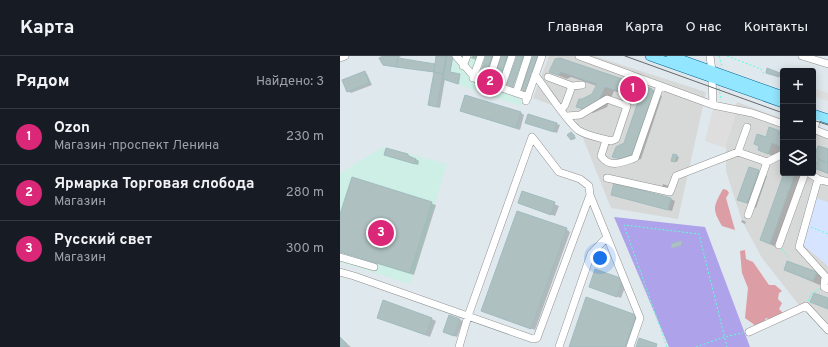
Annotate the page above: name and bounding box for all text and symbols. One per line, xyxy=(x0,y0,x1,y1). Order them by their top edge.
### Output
text: Карта xyxy=(20,16,74,40)
text: Главная xyxy=(548,19,603,36)
text: Карта xyxy=(625,19,663,36)
text: О нас xyxy=(685,19,722,36)
text: Контакты xyxy=(744,19,808,36)
pin: 2 xyxy=(477,67,503,97)
map controls xyxy=(780,68,816,176)
button: + xyxy=(780,68,816,104)
text: Рядом xyxy=(16,71,69,93)
text: Найдено: 3 xyxy=(256,74,324,90)
pin: 1 xyxy=(620,74,646,104)
button: − xyxy=(780,104,816,140)
text: Ozon xyxy=(54,119,90,138)
text: 1 xyxy=(26,129,32,145)
text: 230 m xyxy=(286,129,324,145)
text: Магазин · проспект Ленина xyxy=(54,138,219,154)
button: layers xyxy=(780,140,816,176)
text: Ярмарка Торговая слобода xyxy=(54,175,254,194)
text: 2 xyxy=(25,185,33,201)
text: 280 m xyxy=(286,185,324,201)
text: Магазин xyxy=(54,194,106,210)
pin: 3 xyxy=(368,218,394,248)
text: Русский свет xyxy=(54,231,152,250)
text: 3 xyxy=(25,241,33,257)
text: 300 m xyxy=(286,241,324,257)
your location xyxy=(590,248,610,268)
text: Магазин xyxy=(54,250,106,266)

